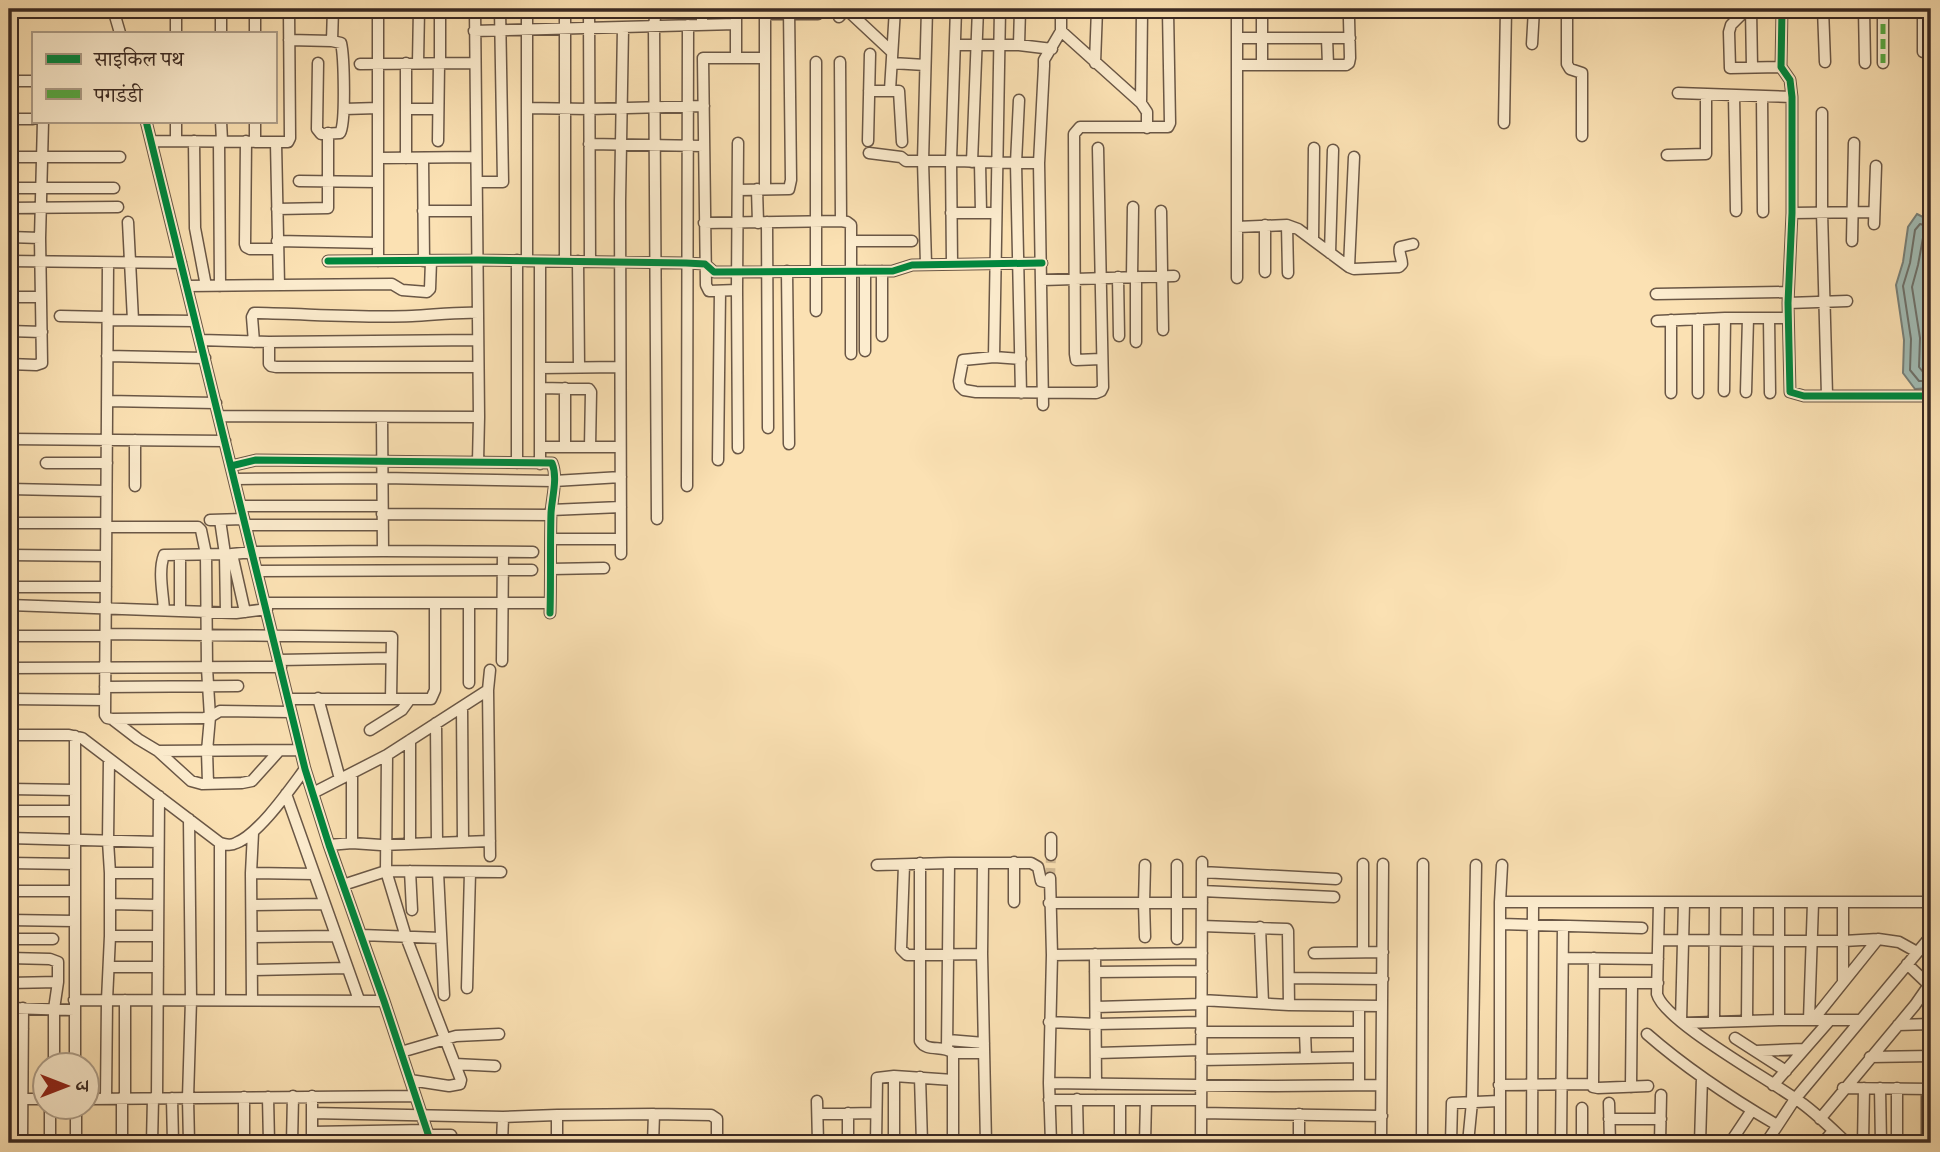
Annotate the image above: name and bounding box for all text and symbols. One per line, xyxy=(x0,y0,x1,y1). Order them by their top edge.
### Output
legend xyxy=(32,32,276,122)
text: साइकिल पथ xyxy=(93,46,186,73)
text: पगडंडी xyxy=(93,82,144,109)
north arrow xyxy=(32,1050,102,1120)
text: उ xyxy=(70,1079,94,1092)

